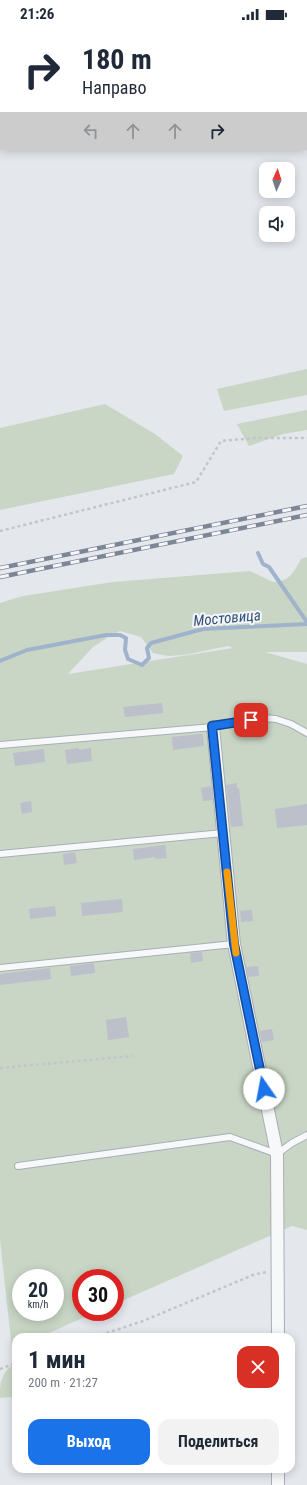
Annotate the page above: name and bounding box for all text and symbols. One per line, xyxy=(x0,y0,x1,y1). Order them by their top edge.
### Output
text: 21:26 xyxy=(20,5,54,23)
text: 180 m xyxy=(82,43,152,76)
icon: right xyxy=(16,44,68,96)
text: Направо xyxy=(82,77,147,98)
icon: left xyxy=(80,120,102,142)
icon: ahead xyxy=(122,120,144,142)
icon: ahead xyxy=(164,120,186,142)
icon: right xyxy=(206,120,228,142)
north arrow xyxy=(259,162,295,198)
map controls xyxy=(259,162,295,242)
button: sound xyxy=(259,206,295,242)
water label: Мостовица xyxy=(193,606,261,630)
pin xyxy=(234,703,268,737)
icon: arrive xyxy=(240,709,262,731)
position arrow xyxy=(243,1068,285,1110)
speed limit sign: 30 xyxy=(72,1269,124,1321)
text: 20 xyxy=(28,1278,48,1302)
text: km/h xyxy=(28,1299,48,1310)
text: 1 мин xyxy=(28,1346,86,1374)
button: close xyxy=(237,1346,279,1388)
text: 200 m · 21:27 xyxy=(28,1375,98,1390)
button: Выход xyxy=(28,1419,150,1465)
button: Поделиться xyxy=(158,1419,279,1465)

